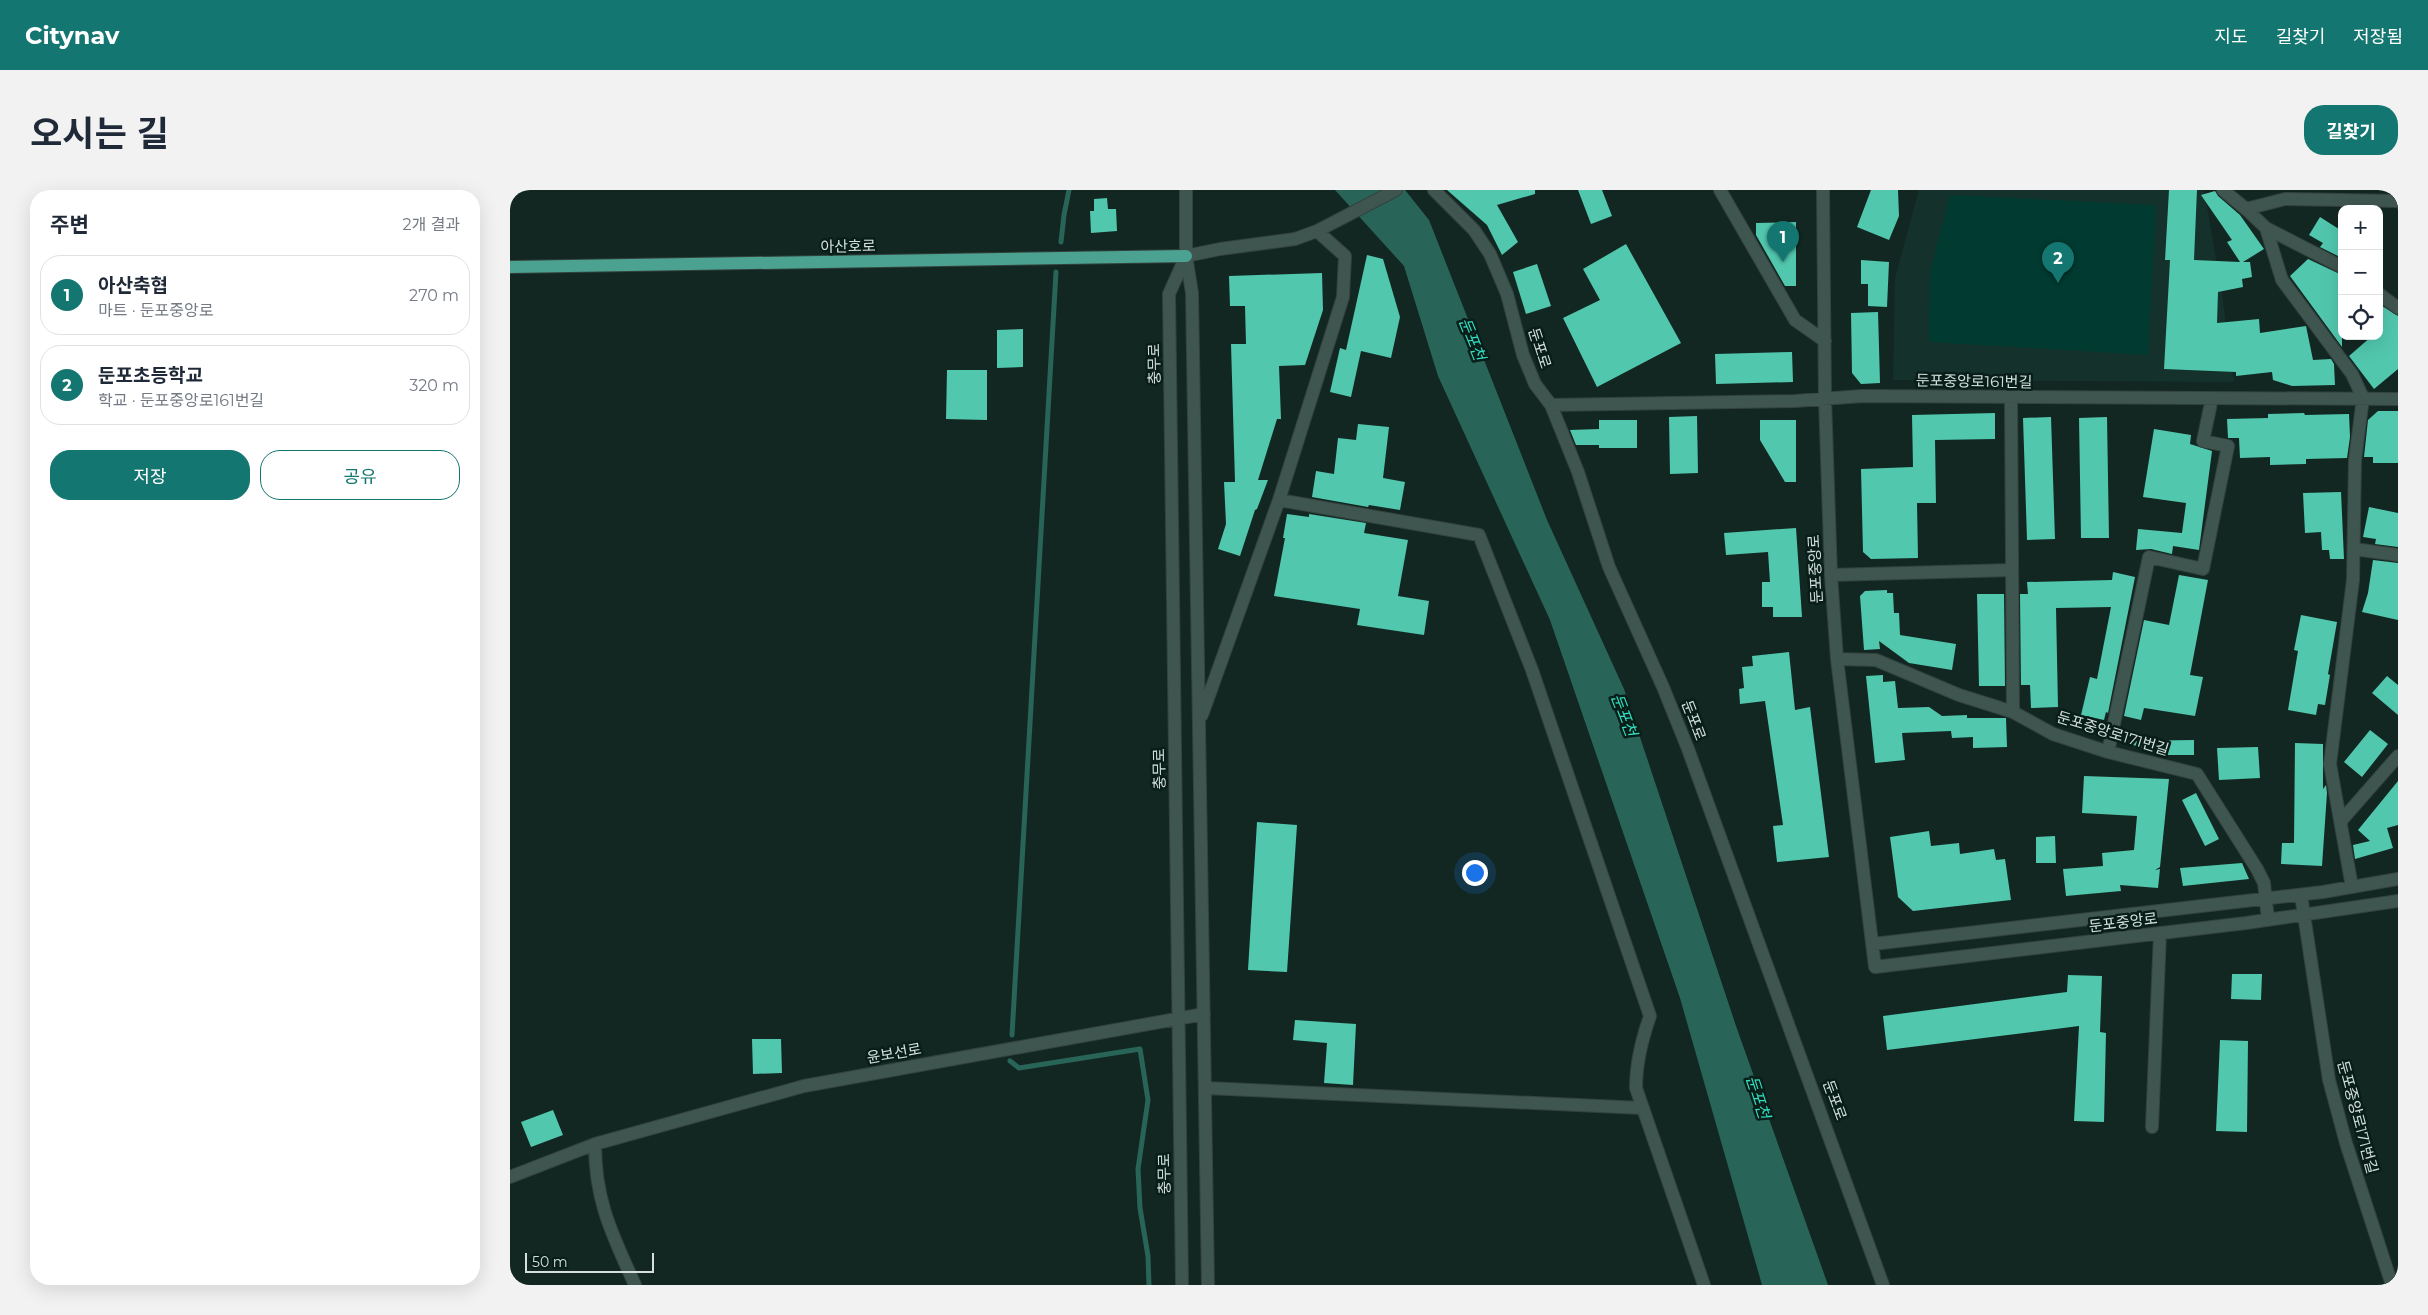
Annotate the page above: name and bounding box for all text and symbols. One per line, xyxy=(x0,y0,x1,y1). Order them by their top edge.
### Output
text: Citynav xyxy=(25,21,119,50)
text: 지도 xyxy=(2215,26,2248,48)
text: 길찾기 xyxy=(2276,26,2325,48)
text: 저장됨 xyxy=(2353,26,2403,48)
button: 길찾기 xyxy=(2304,105,2398,155)
text: 오시는 길 xyxy=(30,112,169,155)
map controls xyxy=(2338,205,2383,340)
button: + xyxy=(2338,205,2383,250)
text: 주변 xyxy=(50,212,89,237)
text: 2개 결과 xyxy=(403,215,460,234)
pin: 1 xyxy=(1767,221,1799,262)
street label: 아산호로 xyxy=(820,236,876,256)
pin: 2 xyxy=(2042,242,2074,283)
button: − xyxy=(2338,250,2383,295)
text: 아산축협 xyxy=(98,274,168,297)
text: 1 xyxy=(64,286,70,305)
text: 270 m xyxy=(409,286,459,305)
button: locate xyxy=(2338,295,2383,340)
text: 마트 · 둔포중앙로 xyxy=(98,301,213,320)
water label: 둔포천 xyxy=(1455,315,1490,365)
street label: 둔포로 xyxy=(1525,325,1555,371)
street label: 충무로 xyxy=(1144,343,1164,385)
text: 둔포초등학교 xyxy=(98,364,203,387)
street label: 둔포중앙로161번길 xyxy=(1916,370,2032,392)
text: 2 xyxy=(62,376,72,395)
text: 320 m xyxy=(409,376,459,395)
text: 학교 · 둔포중앙로161번길 xyxy=(98,391,264,410)
button: 저장 xyxy=(50,450,250,500)
button: 공유 xyxy=(260,450,460,500)
street label: 둔포중앙로 xyxy=(1804,534,1826,604)
water label: 둔포천 xyxy=(1607,691,1642,741)
street label: 둔포로 xyxy=(1678,697,1710,743)
street label: 둔포중앙로171번길 xyxy=(2055,707,2171,759)
street label: 충무로 xyxy=(1149,748,1169,790)
your location xyxy=(1462,860,1488,886)
street label: 둔포중앙로 xyxy=(2088,908,2158,936)
street label: 윤보선로 xyxy=(865,1039,923,1067)
street label: 둔포중앙로171번길 xyxy=(2334,1058,2382,1176)
water label: 둔포천 xyxy=(1742,1073,1775,1123)
street label: 둔포로 xyxy=(1819,1077,1851,1123)
street label: 충무로 xyxy=(1154,1153,1174,1195)
scale bar xyxy=(525,1250,654,1273)
text: 50 m xyxy=(532,1253,568,1271)

